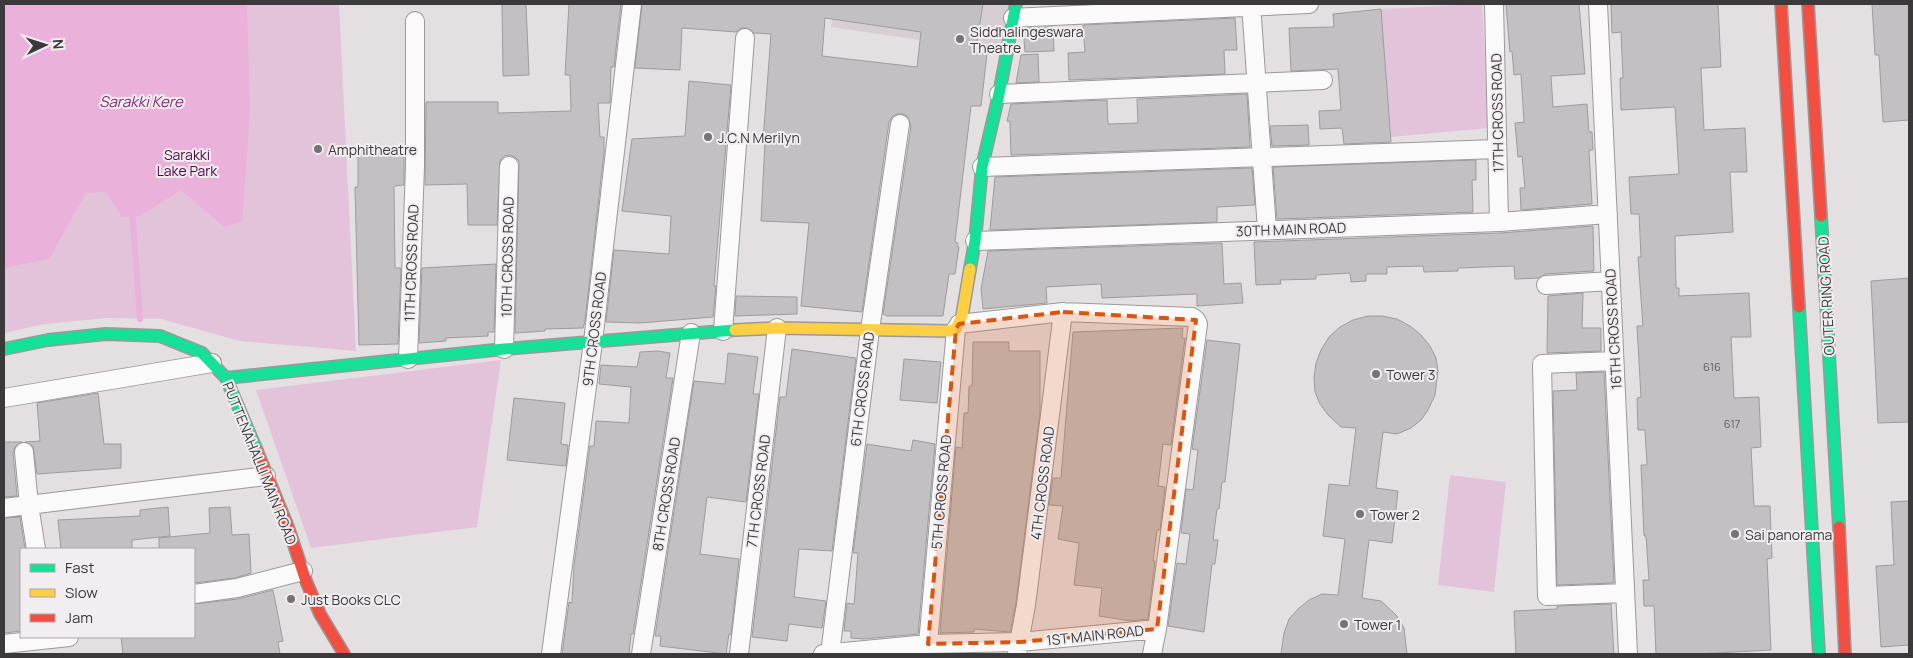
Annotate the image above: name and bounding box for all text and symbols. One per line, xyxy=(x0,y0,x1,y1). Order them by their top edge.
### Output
north arrow xyxy=(20,20,70,70)
place label: Siddhalingeswara Theatre xyxy=(970,22,1084,57)
marker: Siddhalingeswara Theatre xyxy=(954,33,966,45)
text: N xyxy=(49,38,68,50)
street label: 17TH CROSS ROAD xyxy=(1486,53,1508,173)
water label: Sarakki Kere xyxy=(99,91,184,112)
place label: J.C.N Merilyn xyxy=(718,128,800,147)
marker: J.C.N Merilyn xyxy=(702,131,714,143)
place label: Amphitheatre xyxy=(328,140,417,159)
marker: Amphitheatre xyxy=(312,143,324,155)
park label: Sarakki Lake Park xyxy=(157,145,218,180)
street label: 10TH CROSS ROAD xyxy=(496,196,518,318)
street label: 11TH CROSS ROAD xyxy=(399,204,423,322)
street label: 30TH MAIN ROAD xyxy=(1236,218,1346,240)
street label: OUTER RING ROAD xyxy=(1813,236,1839,356)
street label: 16TH CROSS ROAD xyxy=(1600,268,1626,390)
street label: 9TH CROSS ROAD xyxy=(578,270,610,388)
street label: 6TH CROSS ROAD xyxy=(846,330,878,448)
house number: 616 xyxy=(1703,359,1721,374)
place label: Tower 3 xyxy=(1386,365,1435,384)
marker: Tower 3 xyxy=(1370,368,1382,380)
street label: PUTTENAHALLI MAIN ROAD xyxy=(219,379,301,547)
house number: 617 xyxy=(1724,416,1740,431)
street label: 4TH CROSS ROAD xyxy=(1026,425,1058,541)
street label: 7TH CROSS ROAD xyxy=(742,433,774,549)
street label: 5TH CROSS ROAD xyxy=(927,434,955,550)
street label: 8TH CROSS ROAD xyxy=(648,436,684,552)
place label: Tower 2 xyxy=(1370,505,1420,524)
marker: Tower 2 xyxy=(1354,508,1366,520)
place label: Sai panorama xyxy=(1745,525,1832,544)
marker: Sai panorama xyxy=(1729,528,1741,540)
legend xyxy=(20,548,195,638)
text: Fast xyxy=(65,557,94,578)
text: Slow xyxy=(65,582,98,603)
place label: Just Books CLC xyxy=(301,590,401,609)
marker: Just Books CLC xyxy=(285,593,297,605)
text: Jam xyxy=(65,607,93,628)
place label: Tower 1 xyxy=(1354,615,1401,634)
marker: Tower 1 xyxy=(1338,618,1350,630)
street label: 1ST MAIN ROAD xyxy=(1045,620,1145,650)

